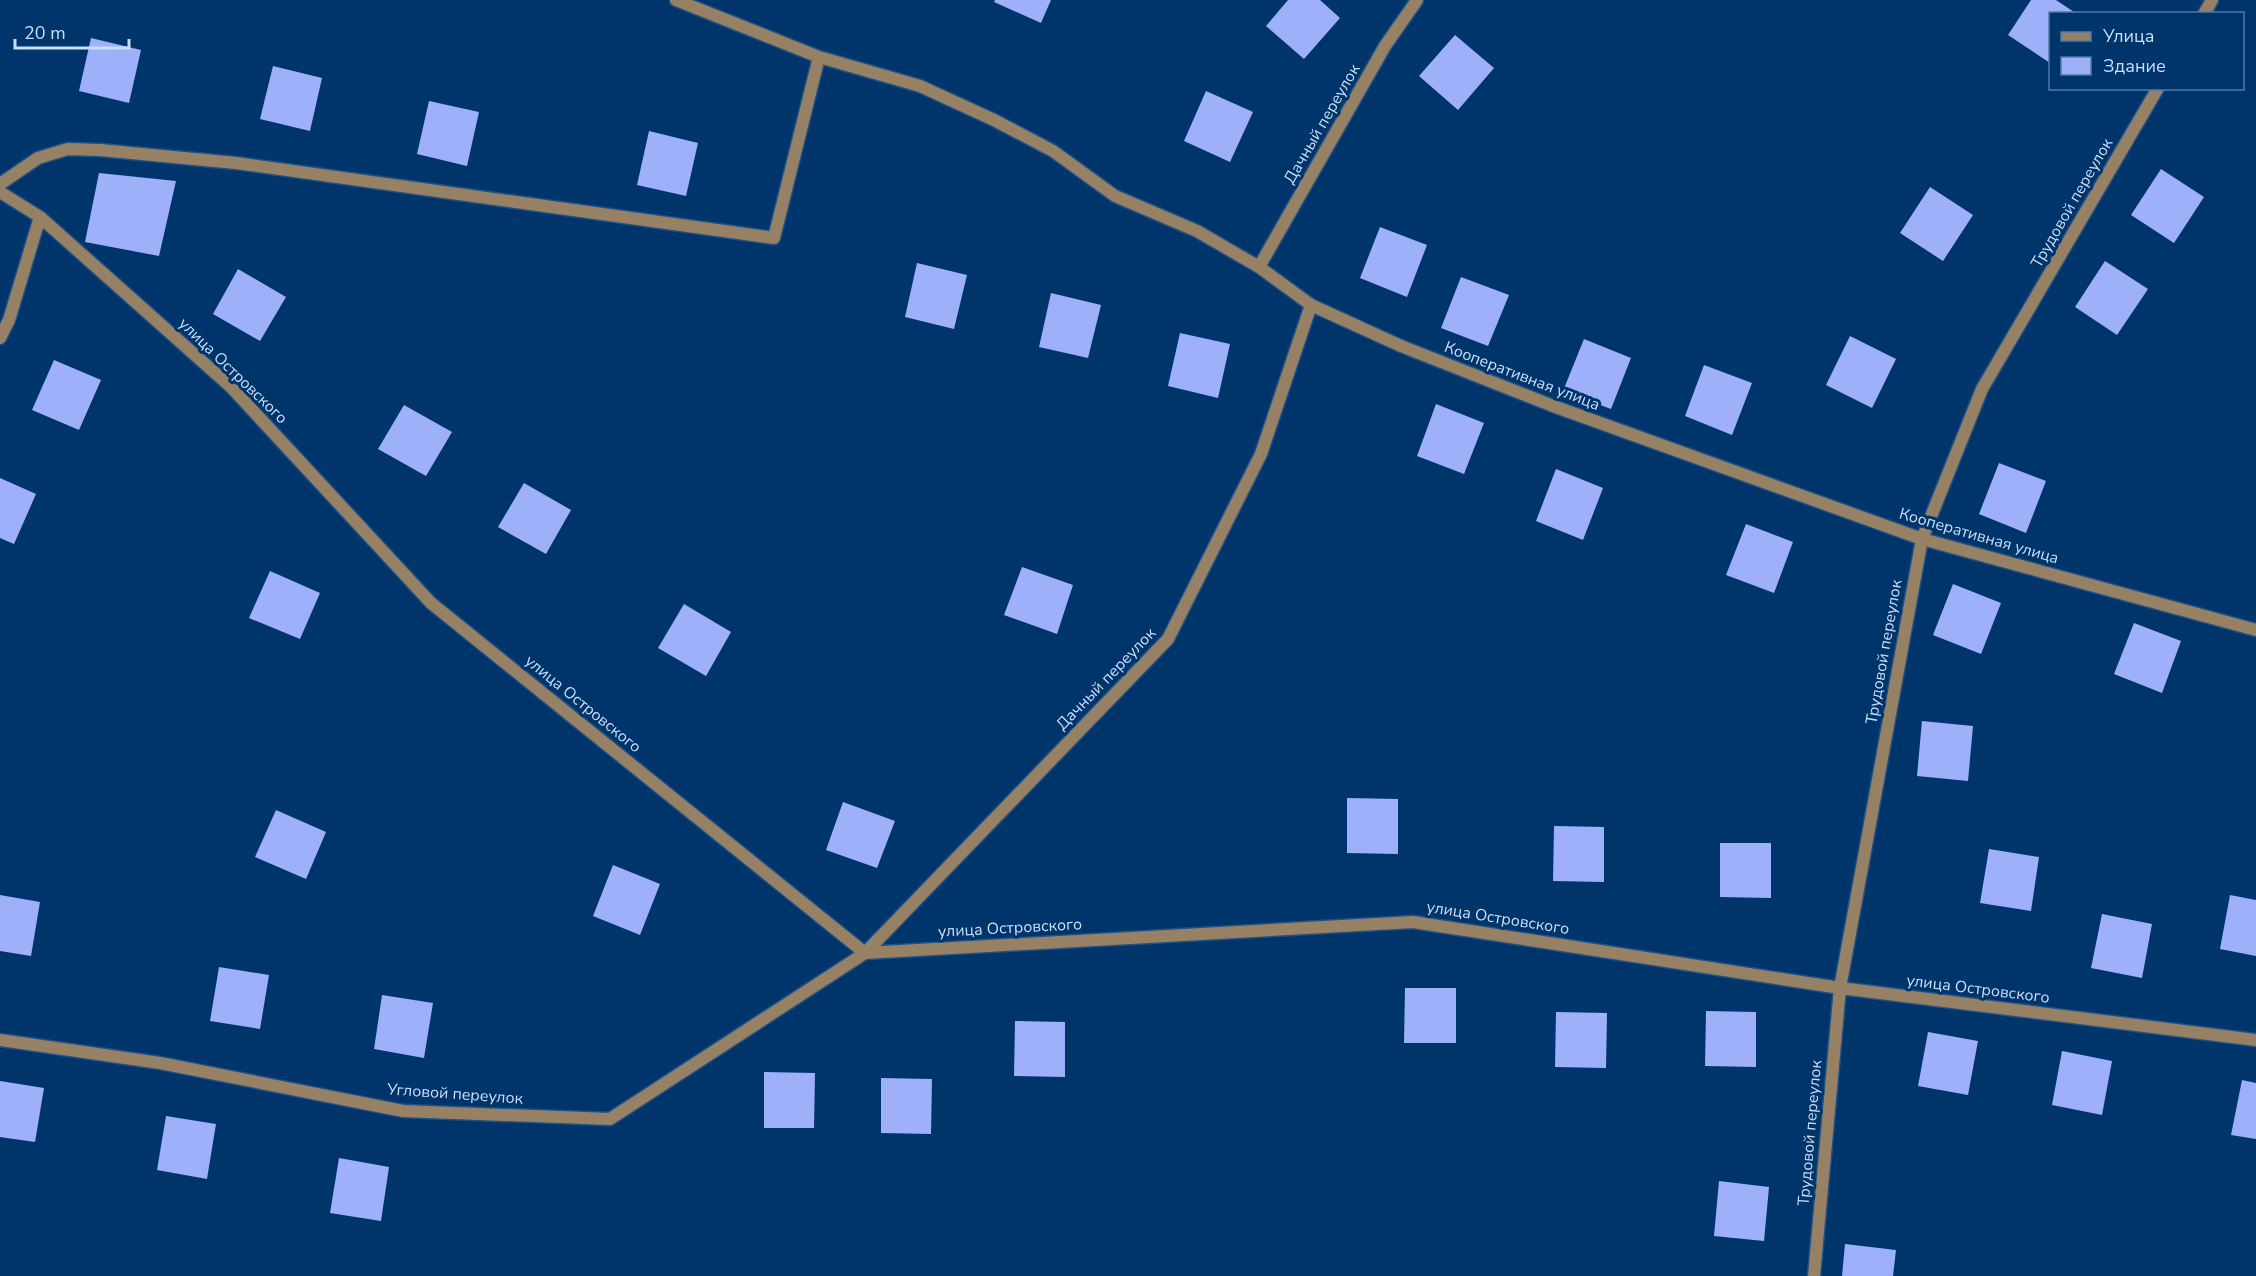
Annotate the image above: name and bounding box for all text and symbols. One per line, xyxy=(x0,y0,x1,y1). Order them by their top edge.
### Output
scale bar xyxy=(15,12,129,50)
legend xyxy=(2049,12,2244,90)
text: 20 m xyxy=(24,21,66,45)
text: Улица xyxy=(2102,24,2154,48)
text: Здание xyxy=(2103,54,2166,78)
street label: Дачный переулок xyxy=(1279,60,1366,188)
street label: Трудовой переулок xyxy=(2026,134,2118,272)
street label: улица Островского xyxy=(174,313,292,429)
street label: Кооперативная улица xyxy=(1441,336,1603,416)
street label: Кооперативная улица xyxy=(1897,503,2061,569)
street label: Трудовой переулок xyxy=(1860,577,1908,726)
street label: Дачный переулок xyxy=(1051,622,1161,735)
street label: улица Островского xyxy=(520,650,646,758)
street label: улица Островского xyxy=(1425,896,1571,940)
street label: улица Островского xyxy=(937,913,1083,943)
street label: улица Островского xyxy=(1905,969,2051,1009)
street label: Трудовой переулок xyxy=(1793,1059,1827,1207)
street label: Угловой переулок xyxy=(385,1078,524,1110)

